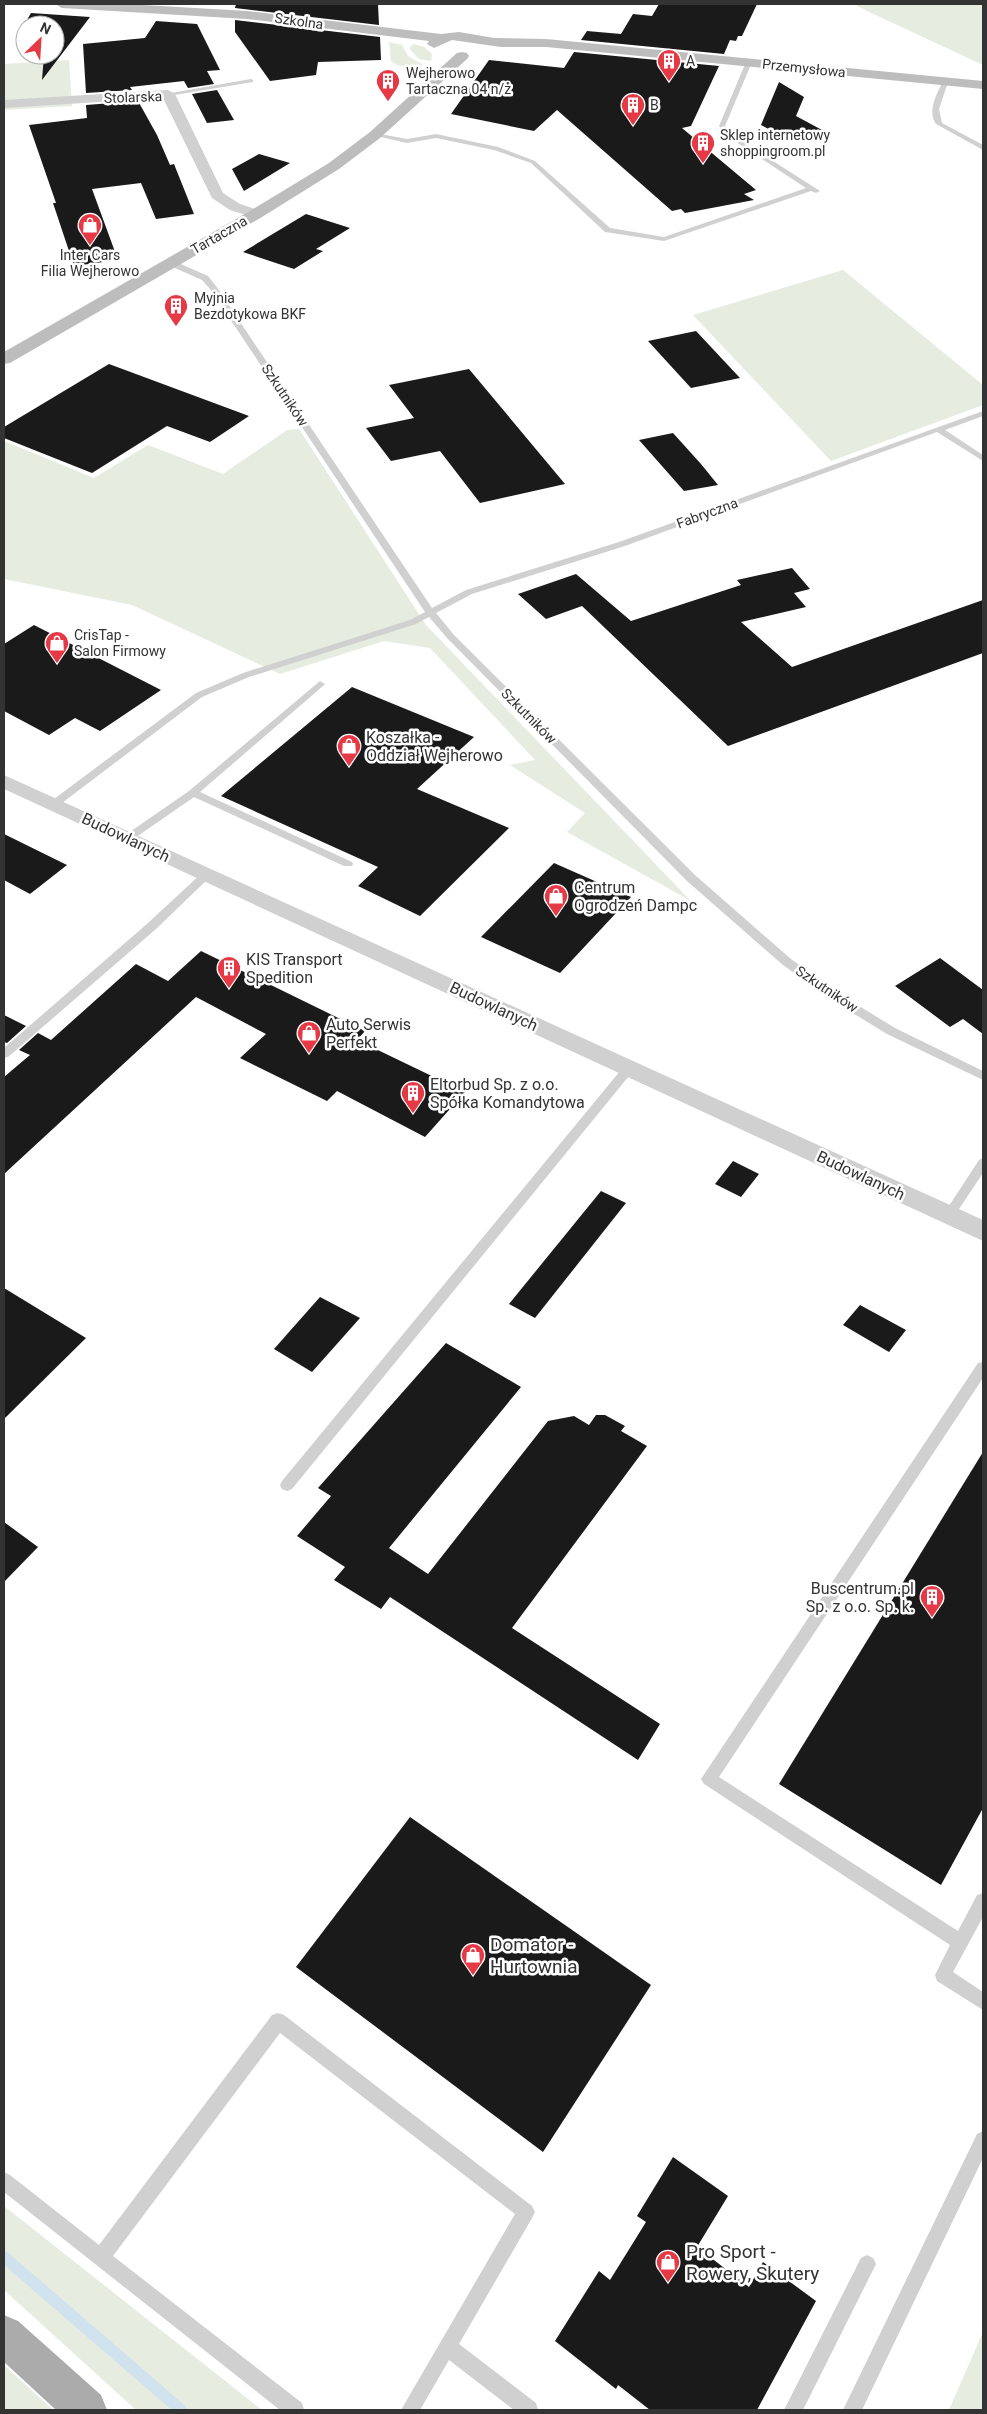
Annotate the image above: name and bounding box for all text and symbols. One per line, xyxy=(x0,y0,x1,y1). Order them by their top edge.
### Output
street label: Szkolna xyxy=(274,10,324,32)
north arrow xyxy=(15,15,65,65)
text: N xyxy=(38,19,53,38)
building icon: A xyxy=(656,48,682,82)
place label: A xyxy=(686,53,695,69)
street label: Przemysłowa xyxy=(761,56,847,80)
place label: Wejherowo Tartaczna 04 n/ż xyxy=(406,65,511,97)
building icon: Wejherowo Tartaczna 04 n/ż xyxy=(375,68,401,102)
street label: Stolarska xyxy=(104,88,162,106)
building icon: B xyxy=(620,92,646,126)
place label: B xyxy=(650,97,659,113)
place label: Sklep internetowy shoppingroom.pl xyxy=(720,127,831,159)
building icon: Sklep internetowy shoppingroom.pl xyxy=(690,130,716,164)
shop icon: Inter Cars Filia Wejherowo xyxy=(77,212,103,246)
street label: Tartaczna xyxy=(188,213,250,257)
place label: Inter Cars Filia Wejherowo xyxy=(41,247,139,279)
place label: Myjnia Bezdotykowa BKF xyxy=(194,290,306,322)
building icon: Myjnia Bezdotykowa BKF xyxy=(163,293,189,327)
street label: Szkutników xyxy=(258,361,312,429)
street label: Fabryczna xyxy=(674,495,740,531)
place label: CrisTap - Salon Firmowy xyxy=(74,627,166,659)
shop icon: CrisTap - Salon Firmowy xyxy=(44,630,70,664)
street label: Szkutników xyxy=(498,685,560,747)
place label: Koszałka - Oddział Wejherowo xyxy=(366,728,503,765)
shop icon: Koszałka - Oddział Wejherowo xyxy=(336,733,362,767)
street label: Budowlanych xyxy=(79,809,173,866)
place label: Centrum Ogrodzeń Dampc xyxy=(574,878,697,915)
shop icon: Centrum Ogrodzeń Dampc xyxy=(543,883,569,917)
place label: KIS Transport Spedition xyxy=(246,950,343,987)
building icon: KIS Transport Spedition xyxy=(216,955,242,989)
street label: Szkutników xyxy=(793,962,861,1016)
street label: Budowlanych xyxy=(447,978,541,1035)
place label: Auto Serwis Perfekt xyxy=(326,1015,411,1052)
shop icon: Auto Serwis Perfekt xyxy=(296,1020,322,1054)
place label: Eltorbud Sp. z o.o. Spółka Komandytowa xyxy=(430,1075,585,1112)
building icon: Eltorbud Sp. z o.o. Spółka Komandytowa xyxy=(400,1080,426,1114)
street label: Budowlanych xyxy=(814,1147,908,1204)
place label: Buscentrum.pl Sp. z o.o. Sp. k. xyxy=(806,1579,914,1616)
building icon: Buscentrum.pl Sp. z o.o. Sp. k. xyxy=(919,1584,945,1618)
place label: Domator - Hurtownia xyxy=(490,1933,578,1978)
shop icon: Domator - Hurtownia xyxy=(460,1942,486,1976)
place label: Pro Sport - Rowery, Skutery xyxy=(686,2240,819,2285)
shop icon: Pro Sport - Rowery, Skutery xyxy=(655,2249,681,2283)

